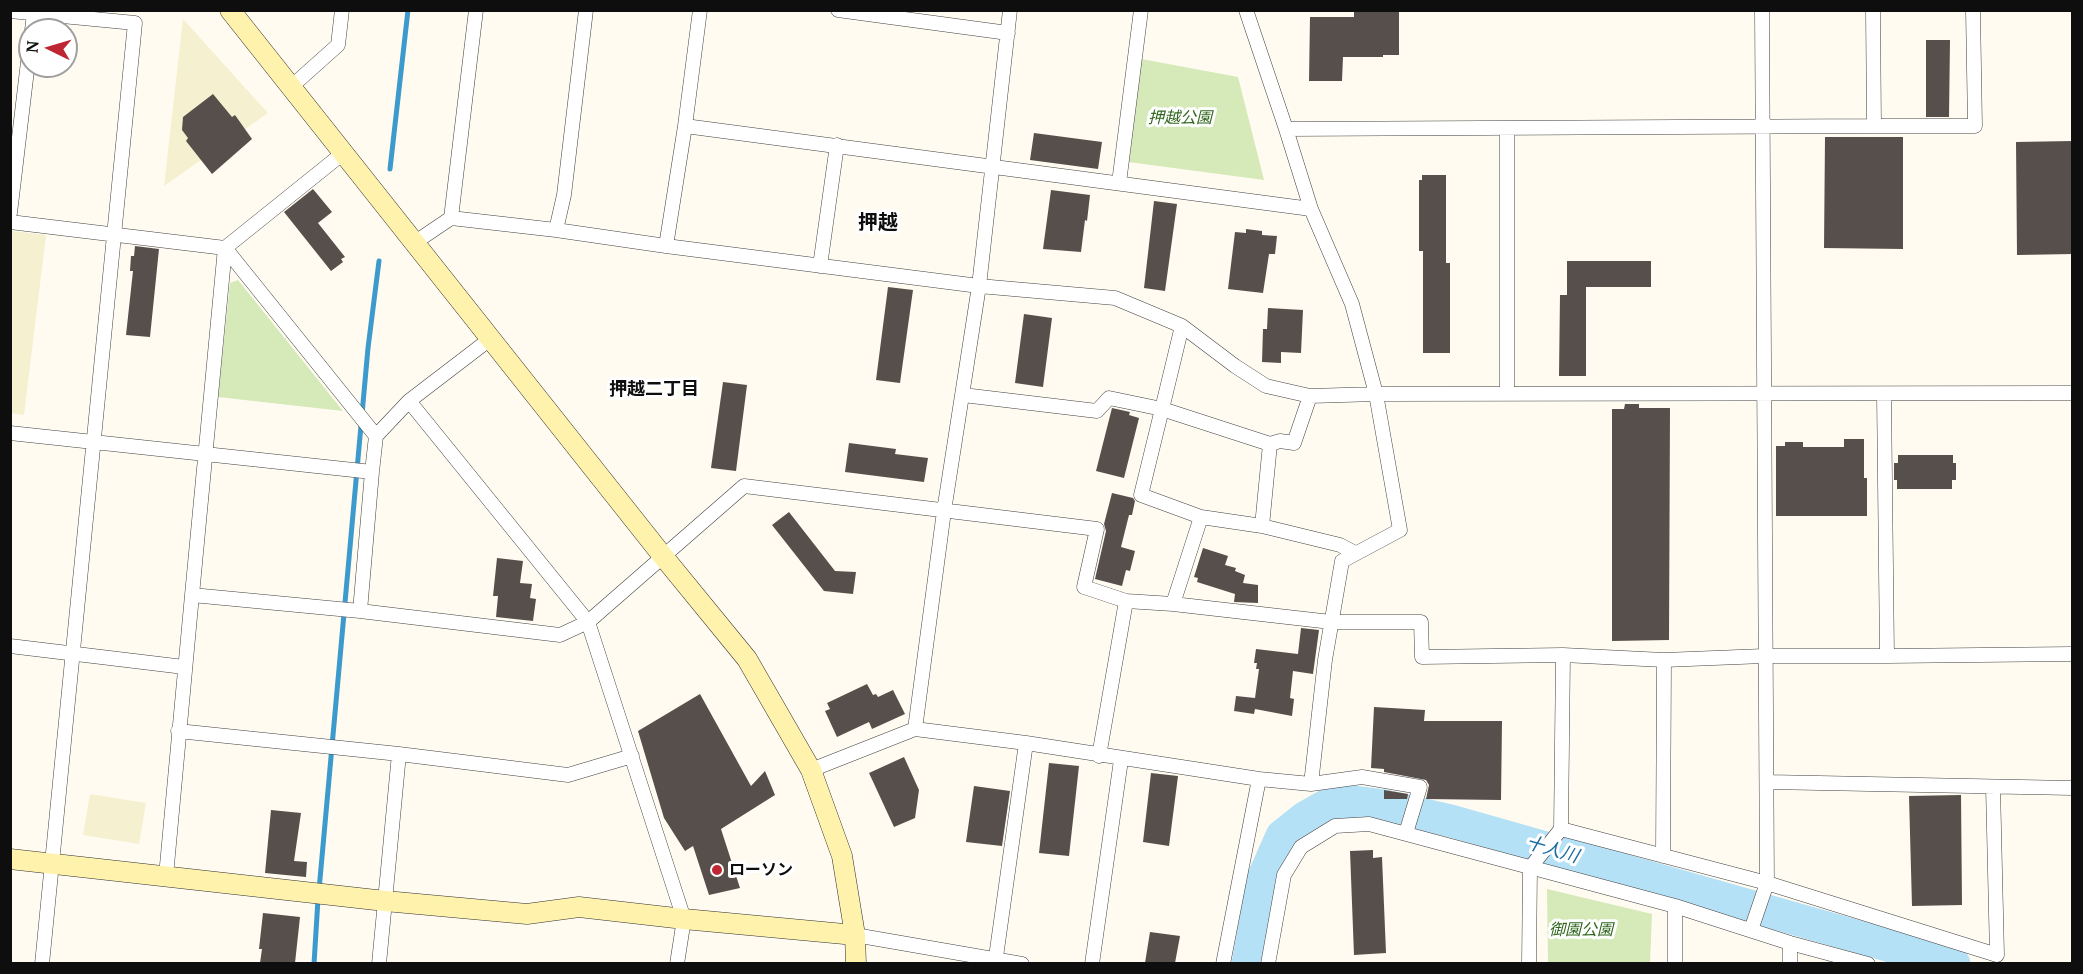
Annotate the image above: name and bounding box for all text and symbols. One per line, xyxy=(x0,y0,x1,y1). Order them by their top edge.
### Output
north arrow xyxy=(18,18,78,78)
text: N xyxy=(21,40,44,54)
park label: 押越公園 xyxy=(1148,108,1212,128)
district label: 押越 xyxy=(858,211,898,235)
district label: 押越二丁目 xyxy=(609,379,699,401)
water label: 十人川 xyxy=(1523,832,1581,868)
place label: ローソン xyxy=(729,860,793,880)
marker: ローソン xyxy=(710,863,724,877)
park label: 御園公園 xyxy=(1549,920,1613,940)

